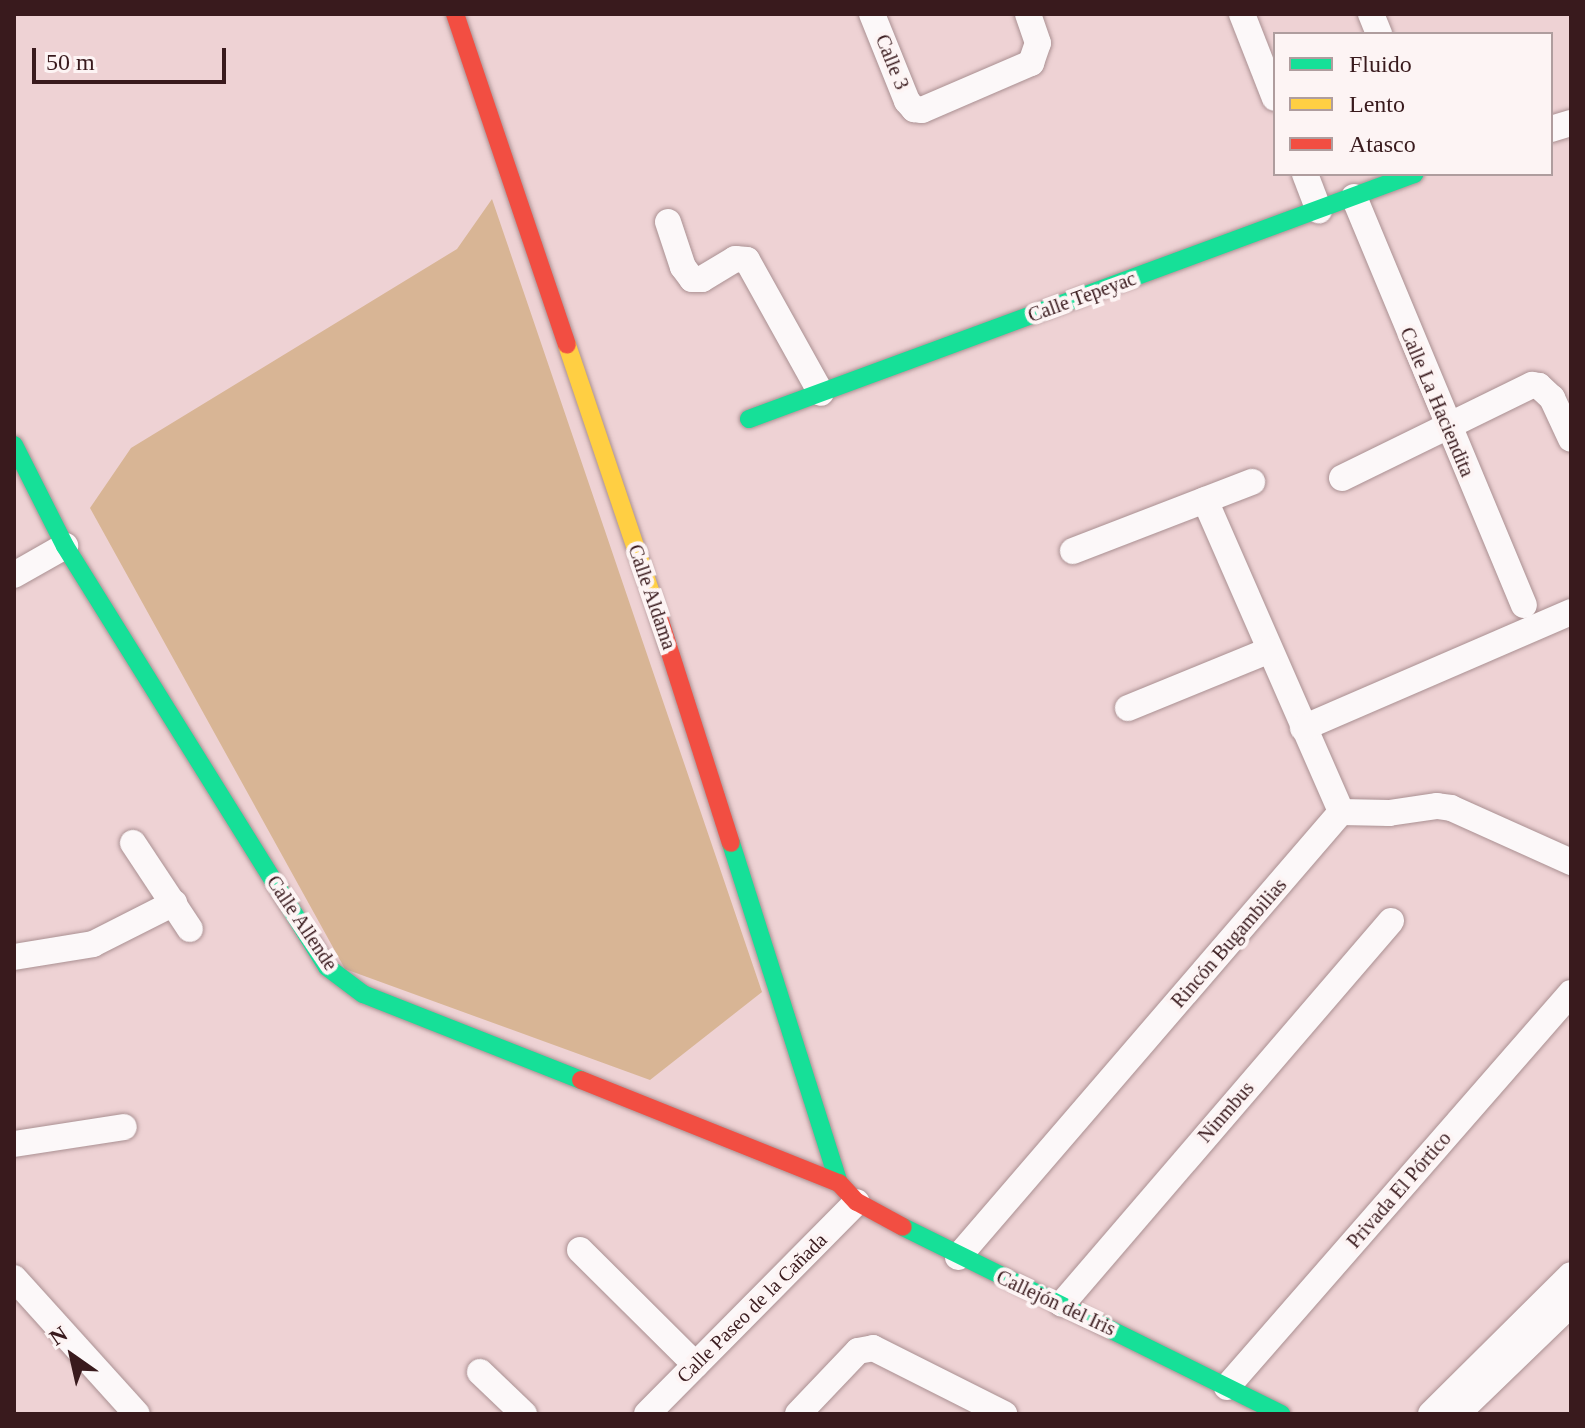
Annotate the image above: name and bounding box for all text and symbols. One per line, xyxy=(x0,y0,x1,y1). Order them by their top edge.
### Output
street label: Calle 3 xyxy=(870,31,914,93)
scale bar xyxy=(36,32,230,82)
legend xyxy=(1273,32,1553,176)
text: 50 m xyxy=(46,49,95,75)
text: Fluido xyxy=(1349,51,1412,77)
text: Lento xyxy=(1349,91,1405,117)
text: Atasco xyxy=(1349,131,1416,157)
street label: Calle Tepeyac xyxy=(1025,266,1139,328)
street label: Calle La Haciendita xyxy=(1395,324,1479,480)
street label: Calle Aldama xyxy=(623,541,681,653)
street label: Calle Allende xyxy=(261,870,343,976)
street label: Rincón Bugambilias xyxy=(1166,873,1292,1013)
street label: Ninmbus xyxy=(1193,1076,1259,1148)
street label: Privada El Pórtico xyxy=(1342,1127,1456,1253)
street label: Calle Paseo de la Cañada xyxy=(672,1228,832,1388)
street label: Callejón del Iris xyxy=(993,1265,1119,1341)
north arrow xyxy=(32,1316,112,1396)
text: N xyxy=(45,1321,72,1350)

